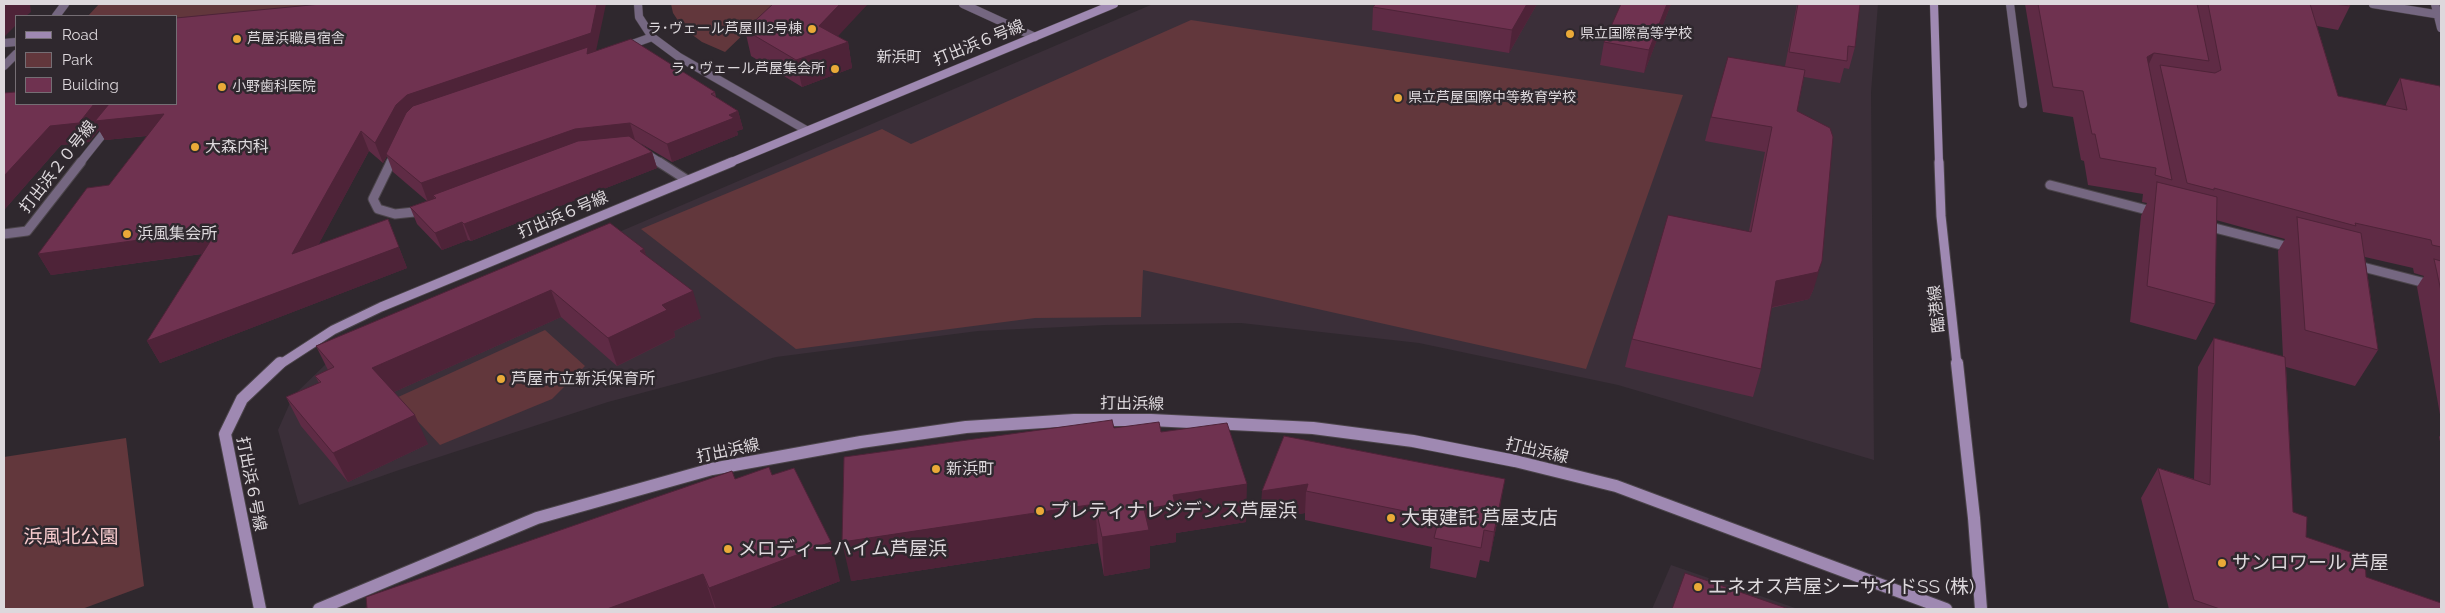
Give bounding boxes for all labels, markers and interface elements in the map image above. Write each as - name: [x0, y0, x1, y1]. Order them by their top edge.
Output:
- legend: [15, 15, 178, 105]
- street label: 打出浜６号線: [931, 16, 1027, 70]
- place label: ラ･ヴェール芦屋Ⅲ2号棟: [648, 21, 802, 37]
- marker: ラ･ヴェール芦屋Ⅲ2号棟: [806, 23, 818, 35]
- text: Road: [62, 26, 98, 44]
- place label: 県立国際高等学校: [1580, 26, 1692, 42]
- marker: 県立国際高等学校: [1564, 28, 1576, 40]
- place label: 芦屋浜職員宿舎: [247, 31, 345, 47]
- marker: 芦屋浜職員宿舎: [231, 33, 243, 45]
- district label: 新浜町: [877, 48, 921, 66]
- text: Park: [62, 51, 93, 69]
- place label: ラ・ヴェール芦屋集会所: [671, 61, 825, 77]
- marker: ラ・ヴェール芦屋集会所: [829, 63, 841, 75]
- text: Building: [62, 76, 119, 94]
- place label: 小野歯科医院: [232, 79, 316, 95]
- marker: 小野歯科医院: [216, 81, 228, 93]
- place label: 県立芦屋国際中等教育学校: [1408, 90, 1576, 106]
- marker: 県立芦屋国際中等教育学校: [1392, 92, 1404, 104]
- street label: 打出浜２０号線: [16, 117, 100, 217]
- place label: 大森内科: [205, 137, 269, 157]
- marker: 大森内科: [189, 141, 201, 153]
- street label: 打出浜６号線: [515, 187, 611, 243]
- place label: 浜風集会所: [137, 224, 217, 244]
- marker: 浜風集会所: [121, 228, 133, 240]
- street label: 臨港線: [1925, 284, 1949, 334]
- place label: 芦屋市立新浜保育所: [511, 369, 655, 389]
- marker: 芦屋市立新浜保育所: [495, 373, 507, 385]
- street label: 打出浜線: [1100, 394, 1164, 414]
- street label: 打出浜線: [1504, 434, 1570, 468]
- street label: 打出浜６号線: [232, 435, 270, 533]
- street label: 打出浜線: [695, 435, 761, 467]
- place label: 新浜町: [946, 459, 994, 479]
- marker: 新浜町: [930, 463, 942, 475]
- place label: プレティナレジデンス芦屋浜: [1050, 500, 1297, 522]
- marker: プレティナレジデンス芦屋浜: [1034, 505, 1046, 517]
- place label: 大東建託 芦屋支店: [1401, 507, 1558, 529]
- marker: 大東建託 芦屋支店: [1385, 512, 1397, 524]
- park label: 浜風北公園: [24, 526, 118, 548]
- place label: メロディーハイム芦屋浜: [738, 538, 947, 560]
- marker: メロディーハイム芦屋浜: [722, 543, 734, 555]
- place label: サンロワール 芦屋: [2232, 552, 2389, 574]
- marker: サンロワール 芦屋: [2216, 557, 2228, 569]
- place label: エネオス芦屋シーサイドSS (株): [1708, 576, 1974, 598]
- marker: エネオス芦屋シーサイドSS (株): [1692, 581, 1704, 593]

